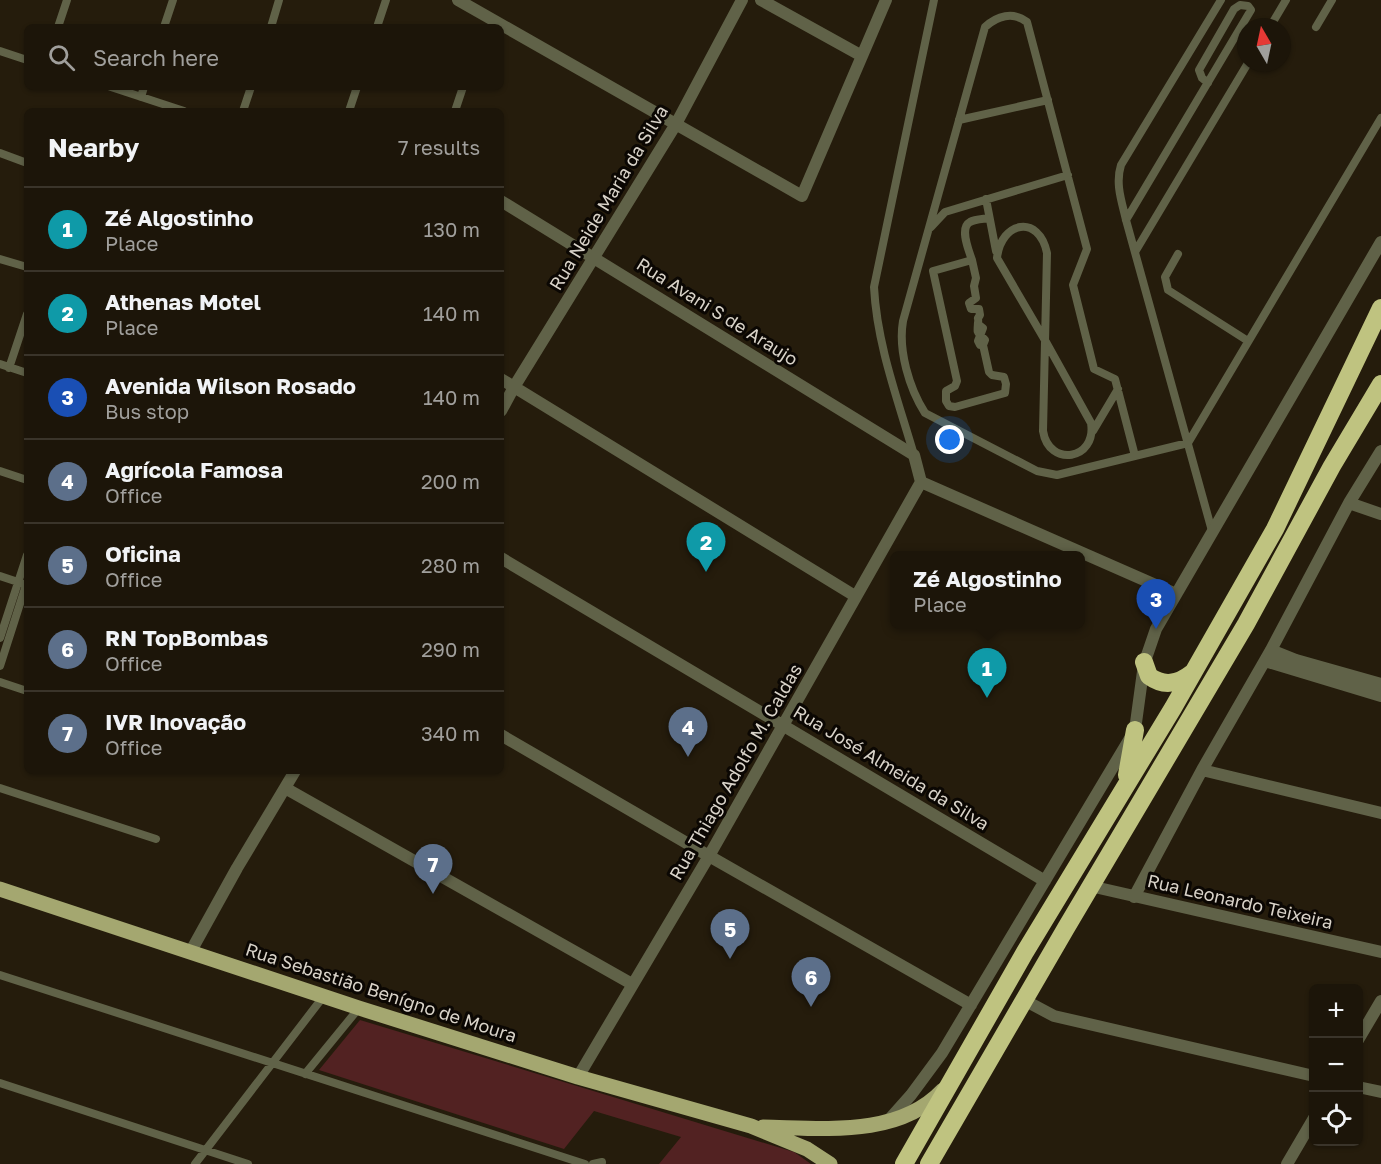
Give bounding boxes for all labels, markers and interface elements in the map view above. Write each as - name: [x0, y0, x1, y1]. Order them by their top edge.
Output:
- north arrow: [1237, 18, 1291, 72]
- search box: [24, 24, 504, 90]
- icon: search: [45, 41, 78, 74]
- text: Search here: [93, 44, 219, 71]
- street label: Rua Neide Maria da Silva: [544, 101, 672, 294]
- text: Nearby: [48, 132, 139, 163]
- text: 7 results: [398, 135, 480, 159]
- text: Zé Algostinho: [105, 204, 253, 231]
- text: 1: [62, 217, 73, 241]
- text: 130 m: [424, 217, 480, 241]
- text: Place: [105, 231, 158, 255]
- street label: Rua Avani S de Araujo: [633, 253, 802, 370]
- text: Athenas Motel: [105, 288, 261, 315]
- text: 2: [61, 301, 74, 325]
- text: 140 m: [423, 301, 480, 325]
- text: Place: [105, 315, 158, 339]
- text: Avenida Wilson Rosado: [105, 372, 356, 399]
- text: 3: [61, 385, 74, 409]
- text: 140 m: [423, 385, 480, 409]
- text: Bus stop: [105, 399, 189, 423]
- your location: [935, 425, 964, 454]
- text: Agrícola Famosa: [105, 456, 283, 483]
- text: 4: [61, 469, 74, 493]
- text: 200 m: [421, 469, 480, 493]
- text: Office: [105, 483, 162, 507]
- pin: 2: [686, 522, 726, 572]
- text: Oficina: [105, 540, 181, 567]
- popup: [890, 551, 1085, 629]
- text: 5: [61, 553, 74, 577]
- text: 280 m: [421, 553, 480, 577]
- text: Zé Algostinho: [913, 565, 1062, 592]
- text: Office: [105, 567, 162, 591]
- pin: 3: [1136, 580, 1176, 629]
- text: Place: [913, 592, 967, 616]
- text: RN TopBombas: [105, 624, 268, 651]
- text: 6: [61, 637, 74, 661]
- text: 290 m: [421, 637, 480, 661]
- pin: 1: [968, 648, 1006, 698]
- text: Office: [105, 651, 162, 675]
- street label: Rua Thiago Adolfo M. Caldas: [664, 659, 806, 884]
- street label: Rua José Almeida da Silva: [790, 700, 993, 834]
- text: IVR Inovação: [105, 708, 246, 735]
- pin: 4: [668, 708, 708, 757]
- text: 7: [62, 721, 73, 745]
- text: 340 m: [421, 721, 480, 745]
- text: Office: [105, 735, 162, 759]
- pin: 7: [414, 844, 452, 894]
- street label: Rua Leonardo Teixeira: [1145, 869, 1335, 933]
- pin: 5: [710, 910, 750, 959]
- street label: Rua Sebastião Benígno de Moura: [243, 938, 520, 1046]
- pin: 6: [792, 958, 830, 1007]
- map controls: [1309, 984, 1363, 1146]
- button: +: [1309, 984, 1363, 1038]
- button: −: [1309, 1038, 1363, 1092]
- button: locate: [1309, 1092, 1363, 1146]

